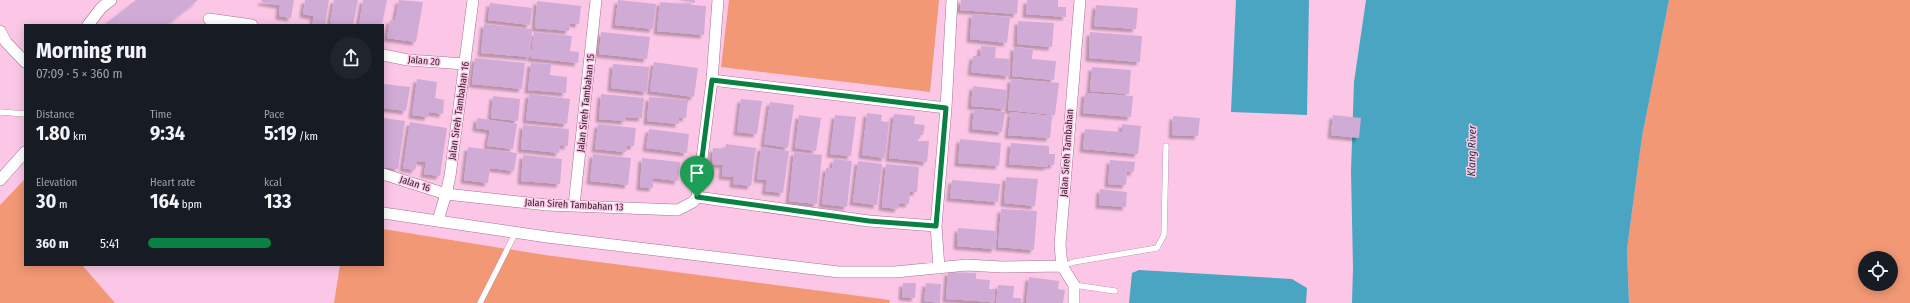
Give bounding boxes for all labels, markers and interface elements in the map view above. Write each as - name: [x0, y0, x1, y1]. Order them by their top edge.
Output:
- text: Morning run: [36, 37, 147, 64]
- button: share: [330, 37, 372, 79]
- street label: Jalan Sireh Tambahan 15: [575, 53, 597, 153]
- street label: Jalan 20: [407, 54, 441, 68]
- street label: Jalan Sireh Tambahan 16: [446, 61, 472, 161]
- text: 07:09 · 5 × 360 m: [36, 66, 123, 81]
- text: Distance: [36, 108, 75, 121]
- text: Time: [150, 108, 172, 121]
- text: Pace: [264, 108, 285, 121]
- street label: Jalan Sireh Tambahan: [1058, 109, 1076, 197]
- text: 1.80: [36, 121, 71, 145]
- text: 9:34: [150, 121, 185, 145]
- text: 5:19: [264, 121, 297, 145]
- water label: Klang River: [1465, 124, 1479, 177]
- text: km: [71, 130, 87, 143]
- text: /km: [297, 130, 318, 143]
- pin: [680, 156, 714, 197]
- icon: arrive: [686, 162, 708, 184]
- street label: Jalan 16: [398, 173, 432, 195]
- text: Elevation: [36, 176, 77, 189]
- text: Heart rate: [150, 176, 195, 189]
- text: kcal: [264, 176, 282, 189]
- text: 30: [36, 189, 56, 213]
- text: 164: [150, 189, 179, 213]
- text: 133: [264, 189, 291, 213]
- street label: Jalan Sireh Tambahan 13: [524, 196, 624, 214]
- text: m: [56, 198, 67, 211]
- text: bpm: [179, 198, 202, 211]
- text: 360 m: [36, 236, 69, 251]
- text: 5:41: [100, 236, 119, 251]
- map controls: [1858, 251, 1898, 291]
- button: locate: [1858, 251, 1898, 291]

